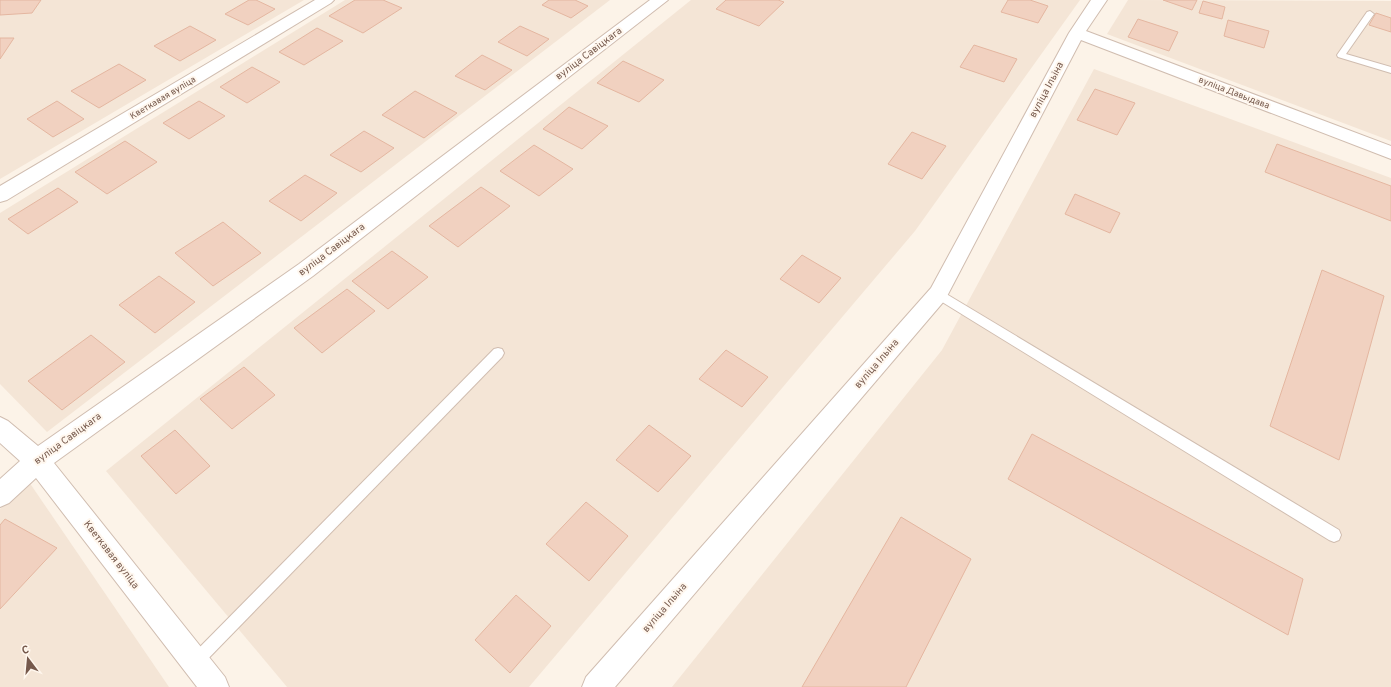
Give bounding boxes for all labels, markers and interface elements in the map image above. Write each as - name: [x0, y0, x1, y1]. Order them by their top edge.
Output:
- street label: вуліца Савіцкага: [553, 25, 625, 83]
- street label: вуліца Ільіна: [1027, 60, 1067, 120]
- street label: Кветкавая вуліца: [128, 74, 198, 122]
- street label: вуліца Давыдава: [1197, 74, 1271, 112]
- street label: вуліца Савіцкага: [296, 221, 368, 279]
- street label: вуліца Ільіна: [852, 337, 902, 391]
- street label: вуліца Савіцкага: [32, 410, 104, 468]
- street label: Кветкавая вуліца: [80, 518, 142, 592]
- street label: вуліца Ільіна: [640, 581, 690, 635]
- north arrow: [8, 639, 48, 679]
- text: С: [20, 643, 31, 658]

